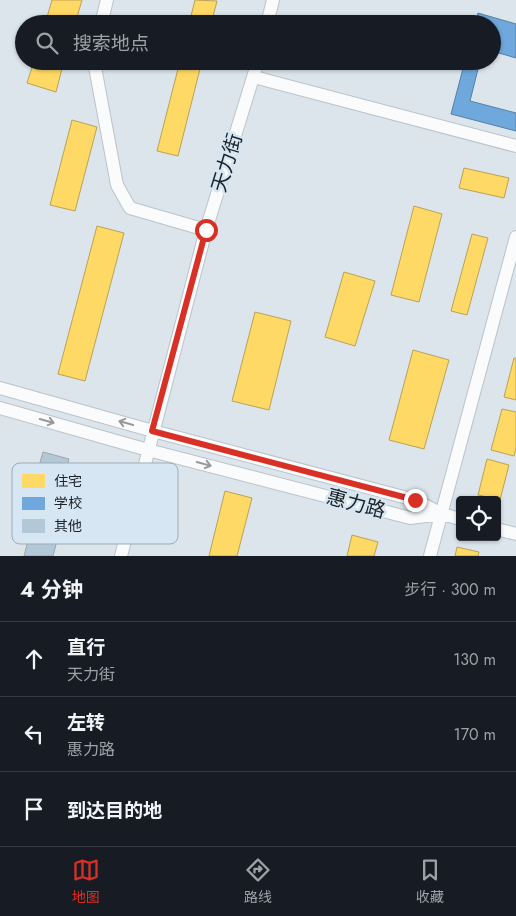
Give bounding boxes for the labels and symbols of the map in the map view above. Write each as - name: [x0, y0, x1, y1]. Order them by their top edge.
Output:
- street label: 天力街: [204, 130, 250, 196]
- route start: [195, 219, 218, 242]
- one-way arrow: [39, 417, 55, 427]
- one-way arrow: [119, 418, 135, 428]
- one-way arrow: [195, 460, 211, 469]
- legend: [12, 463, 178, 544]
- text: 住宅: [54, 471, 82, 491]
- street label: 惠力路: [323, 482, 389, 526]
- route end: [404, 489, 427, 512]
- text: 学校: [54, 493, 82, 513]
- text: 其他: [54, 516, 82, 536]

